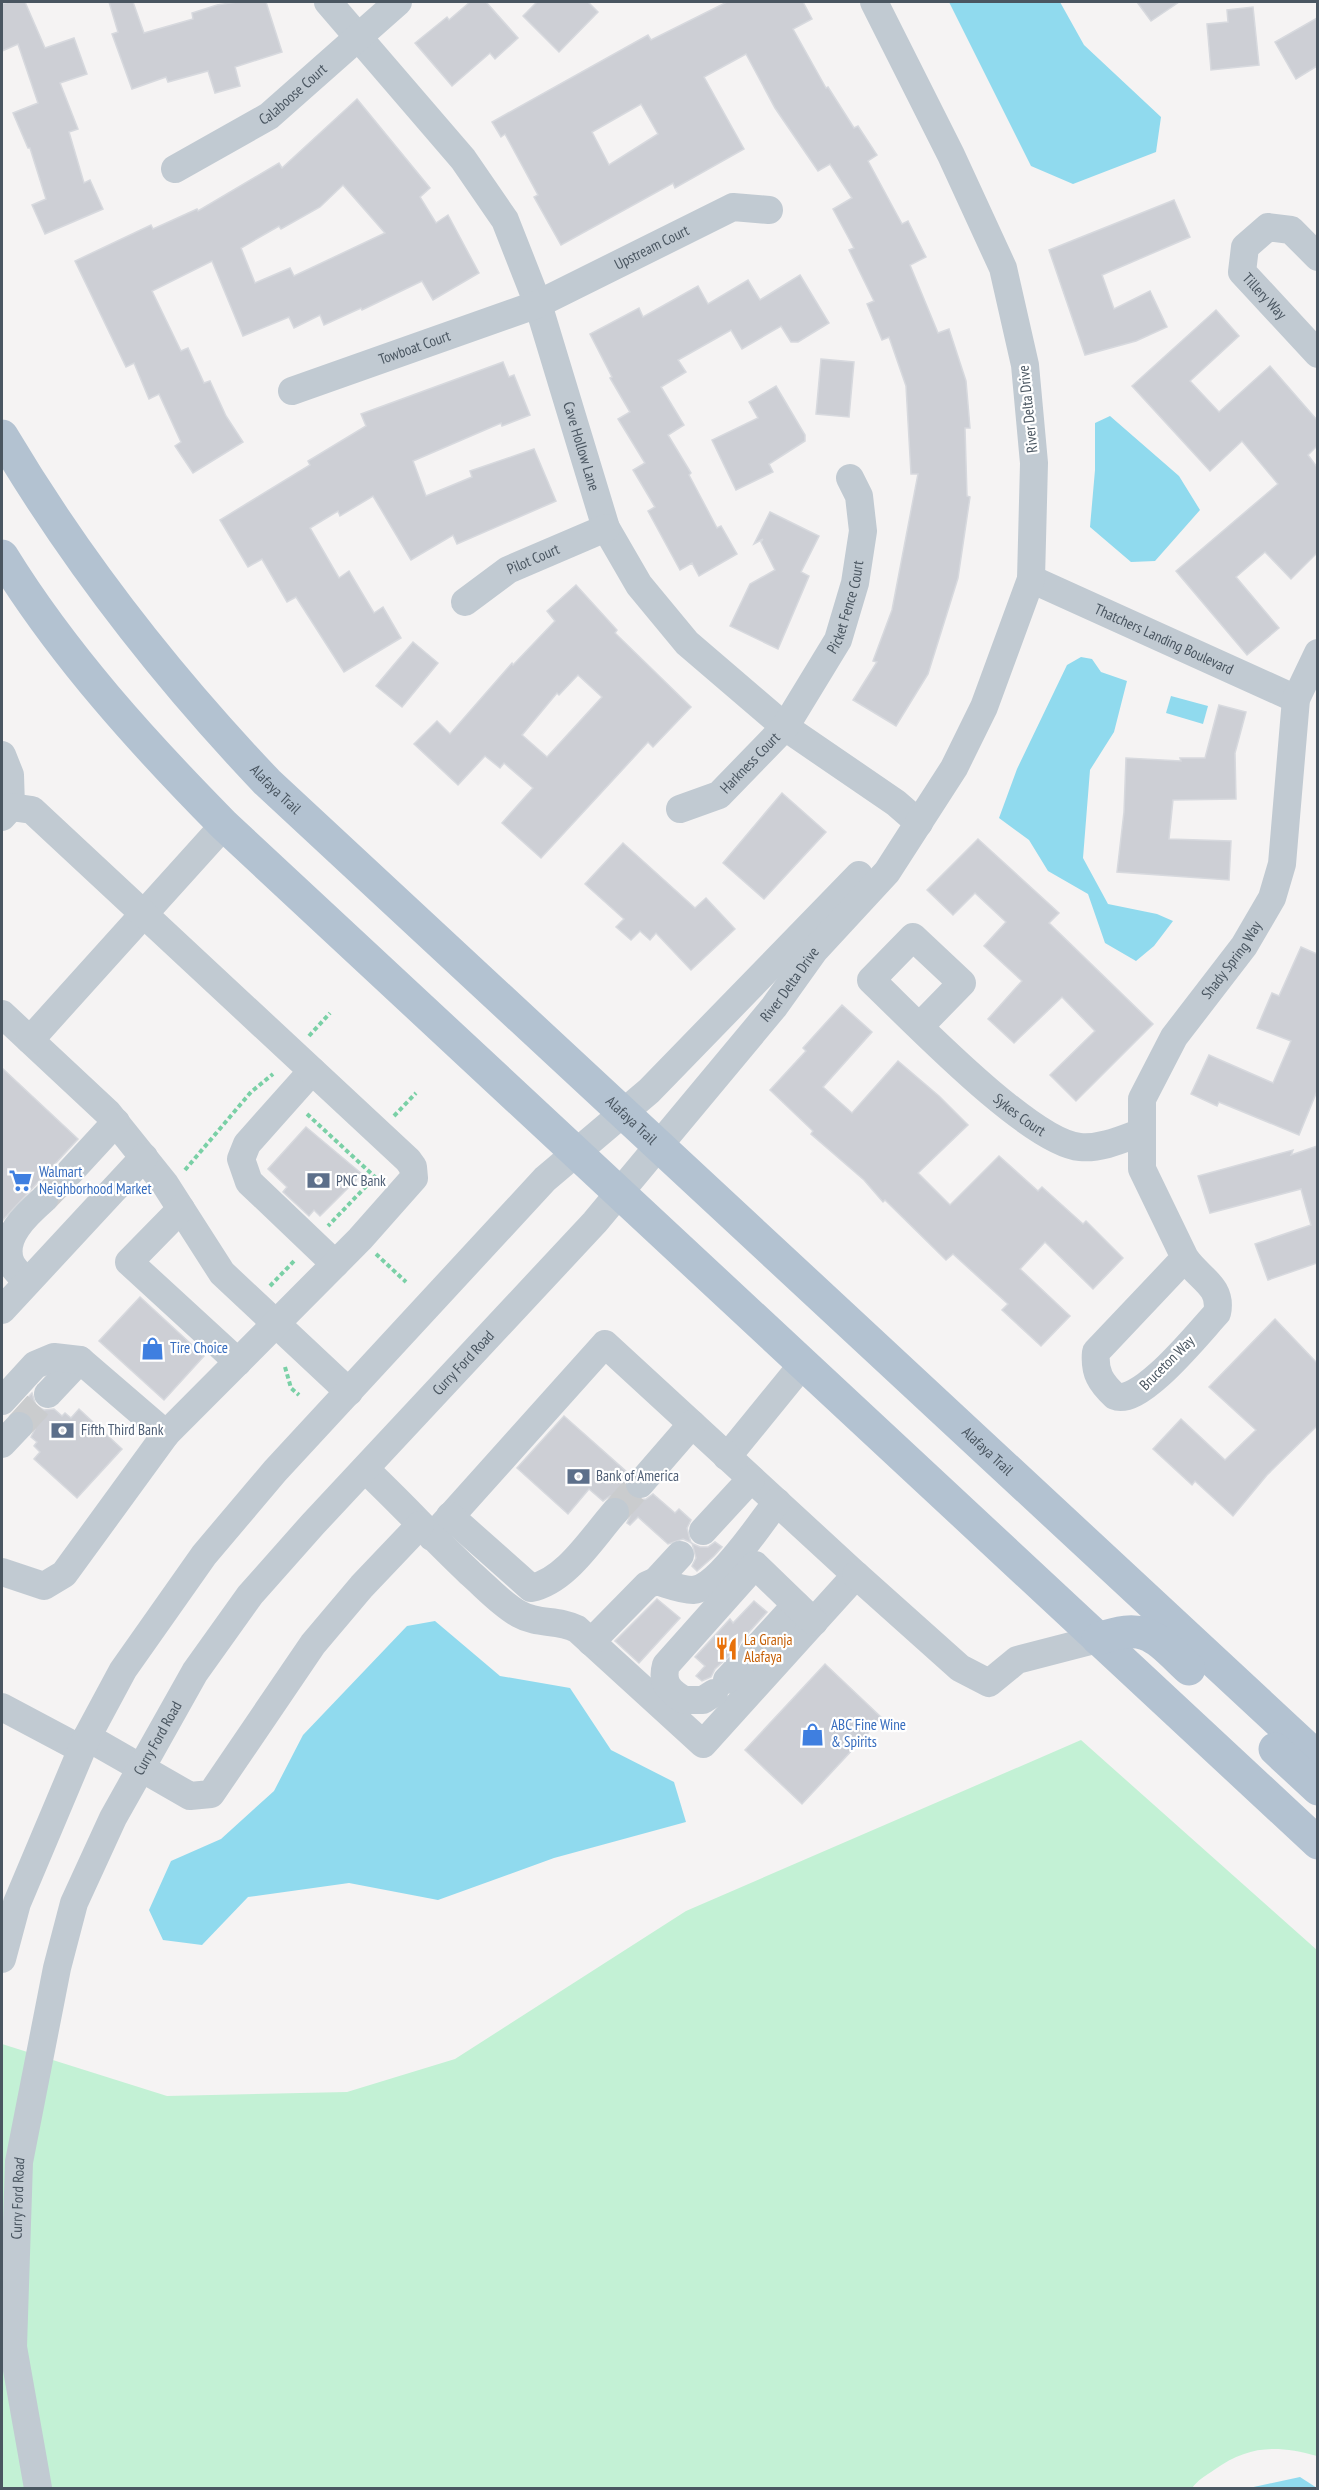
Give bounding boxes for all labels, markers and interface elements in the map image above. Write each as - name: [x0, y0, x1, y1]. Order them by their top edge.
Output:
- street label: Calaboose Court: [255, 59, 331, 129]
- street label: Upstream Court: [611, 220, 692, 273]
- street label: Tillery Way: [1239, 269, 1291, 323]
- street label: Towboat Court: [376, 326, 453, 369]
- street label: River Delta Drive: [1013, 364, 1042, 454]
- street label: Cave Hollow Lane: [559, 399, 604, 493]
- street label: Pilot Court: [504, 539, 562, 578]
- street label: Picket Fence Court: [822, 559, 867, 657]
- street label: Thatchers Landing Boulevard: [1092, 599, 1237, 678]
- street label: Harkness Court: [716, 728, 784, 797]
- street label: Alafaya Trail: [246, 760, 306, 818]
- street label: Shady Spring Way: [1197, 917, 1266, 1002]
- street label: River Delta Drive: [756, 943, 823, 1026]
- street label: Sykes Court: [990, 1089, 1049, 1140]
- street label: Alafaya Trail: [602, 1092, 662, 1149]
- place label: Walmart Neighborhood Market: [39, 1162, 152, 1198]
- supermarket icon: Walmart Neighborhood Market: [8, 1168, 34, 1194]
- bank icon: PNC Bank: [305, 1168, 331, 1194]
- place label: PNC Bank: [336, 1171, 386, 1190]
- street label: Curry Ford Road: [428, 1326, 498, 1399]
- street label: Bruceton Way: [1135, 1331, 1198, 1394]
- shop icon: Tire Choice: [139, 1335, 165, 1361]
- place label: Tire Choice: [170, 1338, 228, 1357]
- bank icon: Fifth Third Bank: [50, 1417, 76, 1443]
- place label: Fifth Third Bank: [81, 1420, 164, 1439]
- street label: Alafaya Trail: [958, 1422, 1018, 1480]
- bank icon: Bank of America: [565, 1463, 591, 1489]
- place label: Bank of America: [596, 1466, 679, 1485]
- place label: La Granja Alafaya: [744, 1630, 793, 1666]
- restaurant icon: La Granja Alafaya: [713, 1636, 739, 1662]
- street label: Curry Ford Road: [129, 1698, 186, 1779]
- place label: ABC Fine Wine & Spirits: [831, 1715, 906, 1751]
- shop icon: ABC Fine Wine & Spirits: [800, 1721, 826, 1747]
- street label: Curry Ford Road: [6, 2155, 29, 2240]

